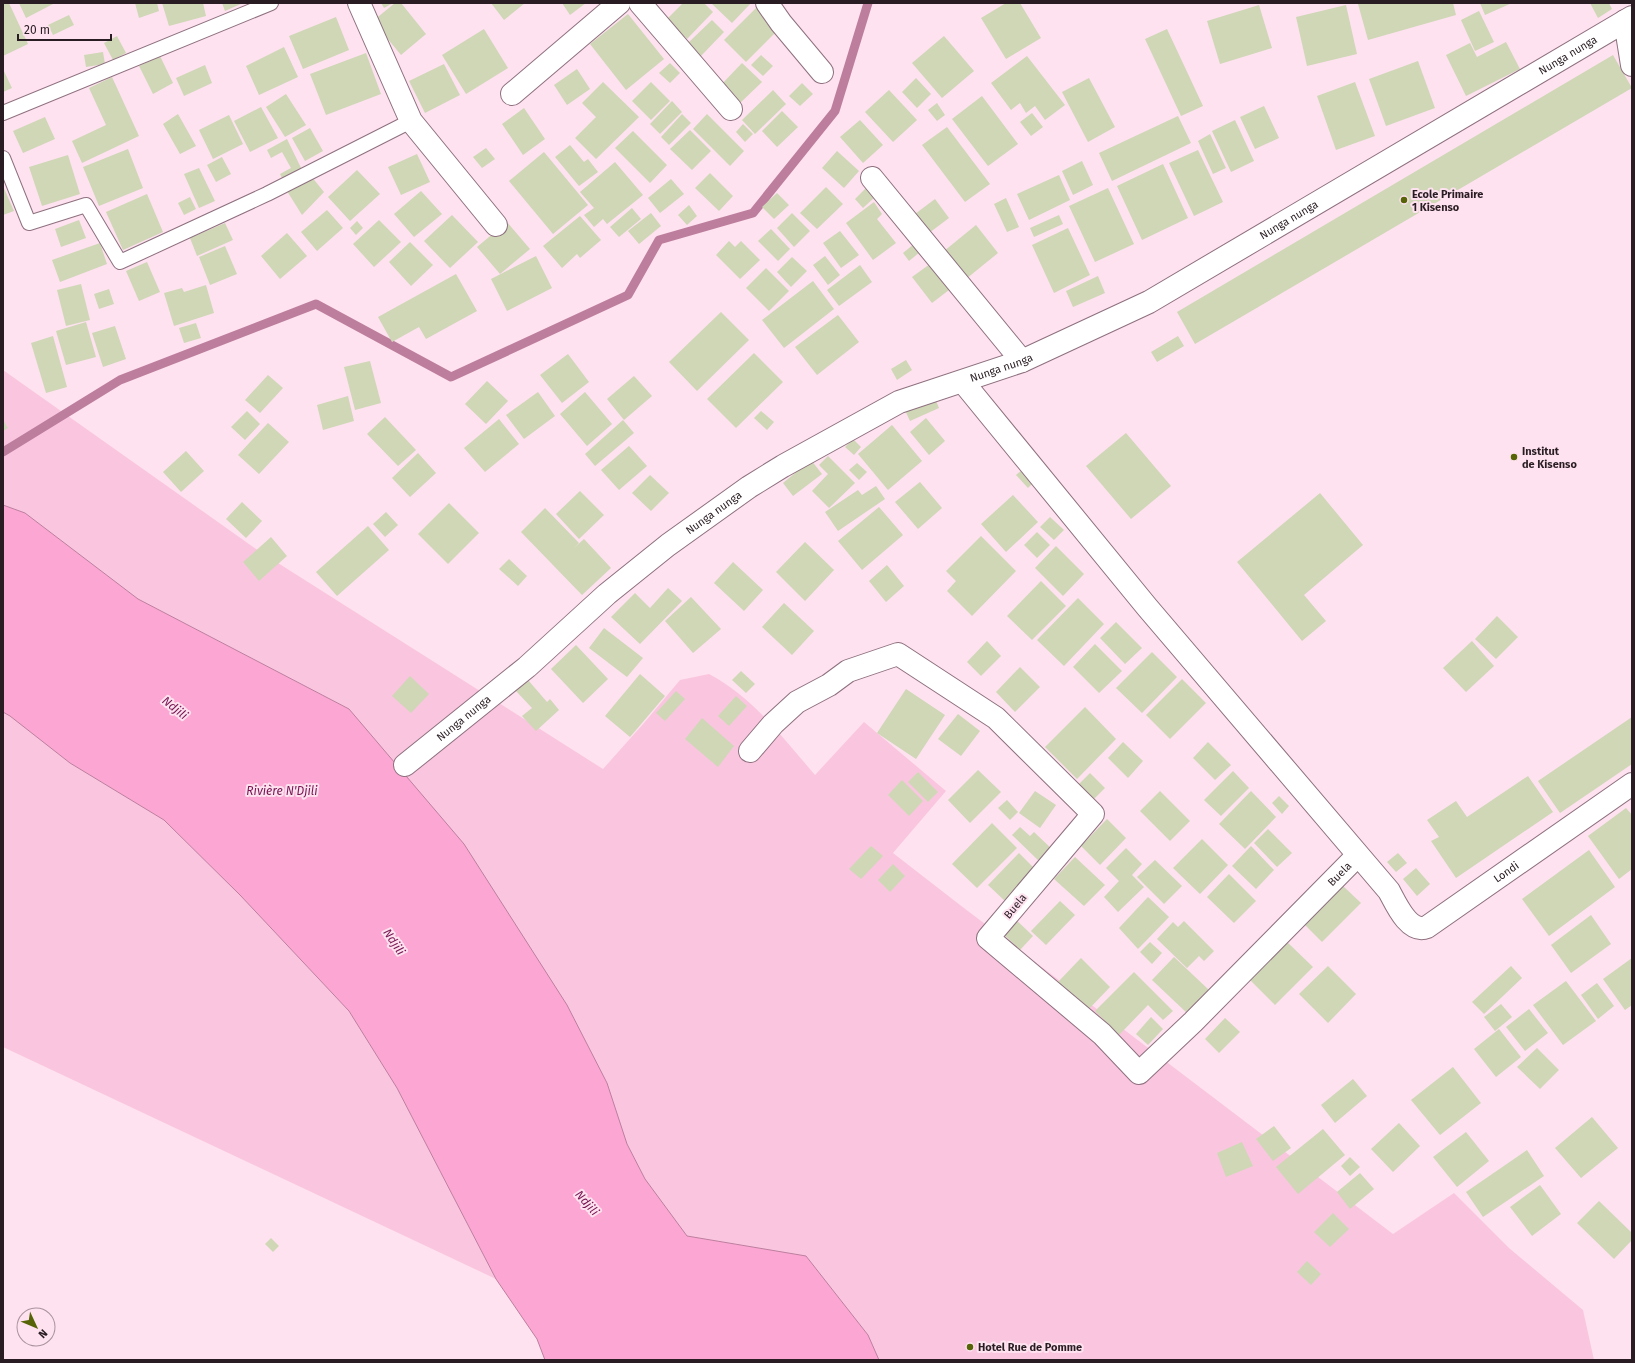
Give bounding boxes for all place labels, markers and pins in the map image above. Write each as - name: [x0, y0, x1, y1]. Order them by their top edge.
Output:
- place label: Ecole Primaire 1 Kisenso: [1412, 188, 1483, 214]
- marker: Ecole Primaire 1 Kisenso: [1399, 195, 1409, 205]
- place label: Institut de Kisenso: [1522, 445, 1577, 471]
- marker: Institut de Kisenso: [1509, 452, 1519, 462]
- place label: Hotel Rue de Pomme: [978, 1341, 1082, 1354]
- marker: Hotel Rue de Pomme: [965, 1342, 975, 1352]

